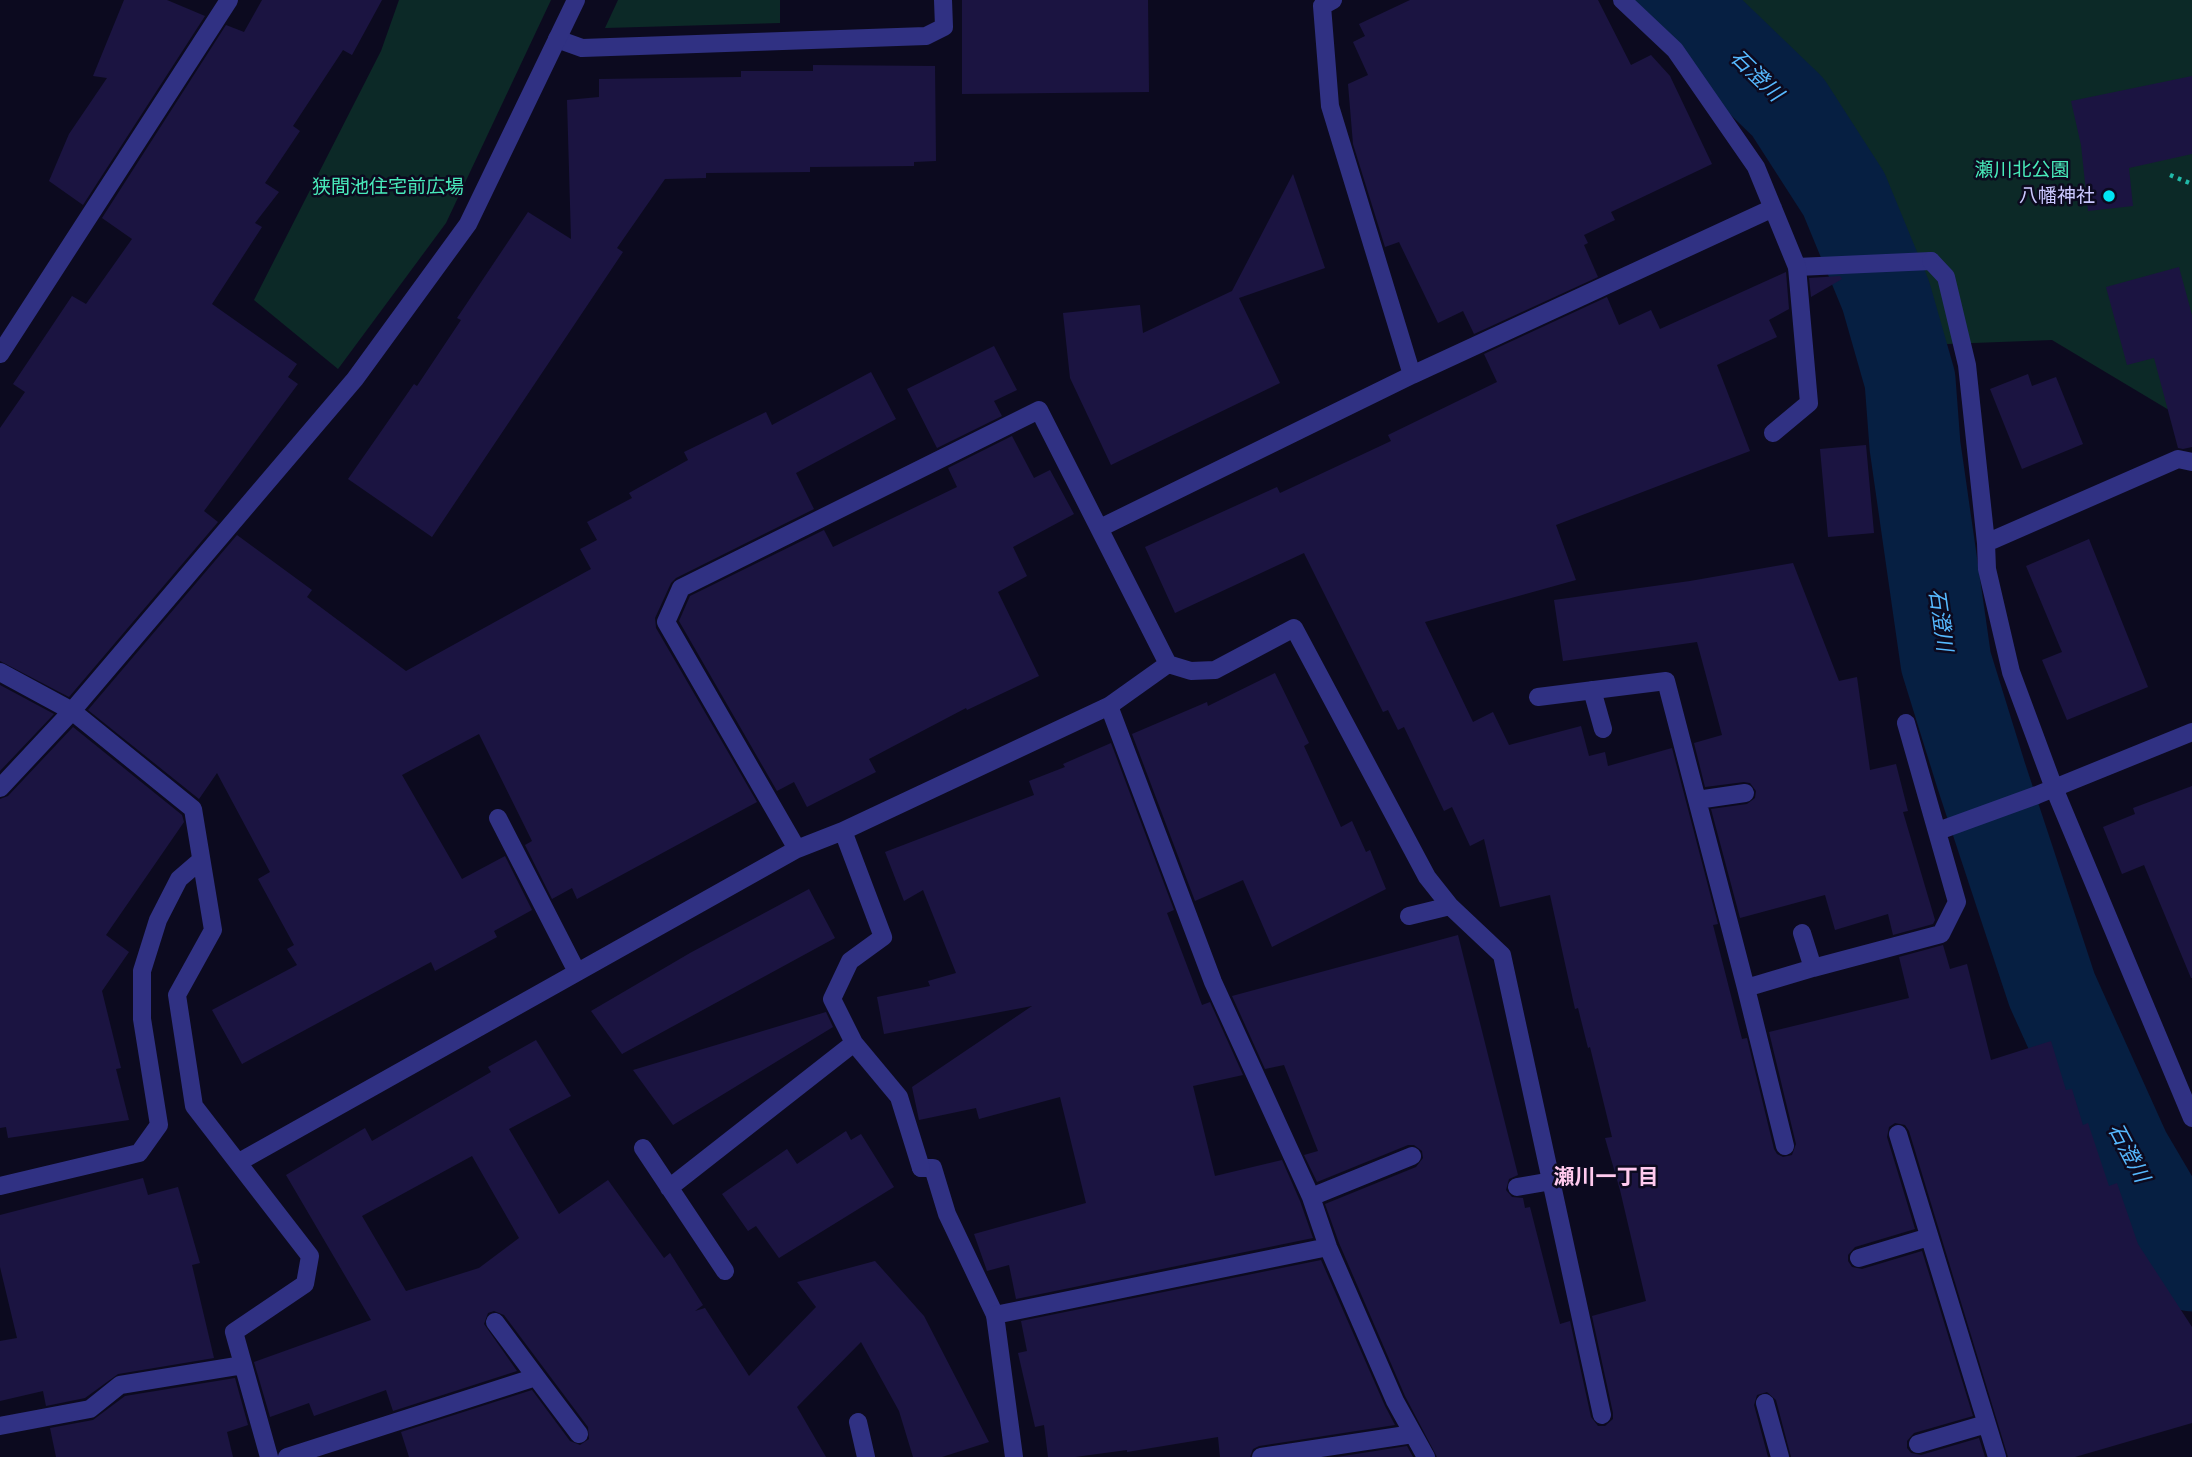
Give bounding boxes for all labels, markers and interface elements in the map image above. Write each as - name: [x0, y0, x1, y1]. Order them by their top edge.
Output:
- water label: 石澄川: [1725, 45, 1787, 107]
- park label: 瀬川北公園: [1975, 159, 2069, 181]
- park label: 狭間池住宅前広場: [312, 176, 464, 198]
- place label: 八幡神社: [2019, 185, 2095, 207]
- marker: 八幡神社: [2101, 188, 2117, 204]
- water label: 石澄川: [1923, 587, 1957, 653]
- water label: 石澄川: [2102, 1119, 2154, 1187]
- district label: 瀬川一丁目: [1554, 1165, 1658, 1191]

